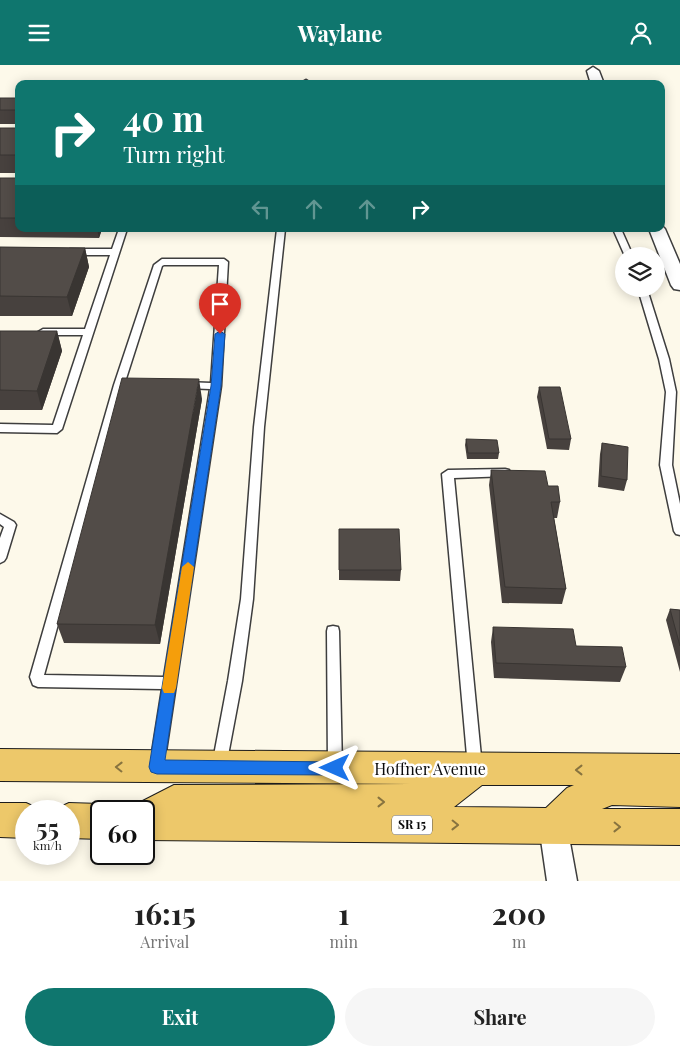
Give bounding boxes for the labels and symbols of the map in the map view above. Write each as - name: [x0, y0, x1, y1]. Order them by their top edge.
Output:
- pin: [199, 283, 241, 334]
- position arrow: [308, 741, 360, 793]
- street label: Hoffner Avenue: [374, 758, 486, 779]
- one-way arrow: [115, 762, 122, 772]
- one-way arrow: [575, 765, 582, 775]
- one-way arrow: [378, 797, 385, 807]
- speed limit sign: 60: [90, 800, 155, 865]
- road number: SR 15: [392, 815, 432, 835]
- one-way arrow: [452, 820, 459, 830]
- one-way arrow: [614, 822, 622, 832]

